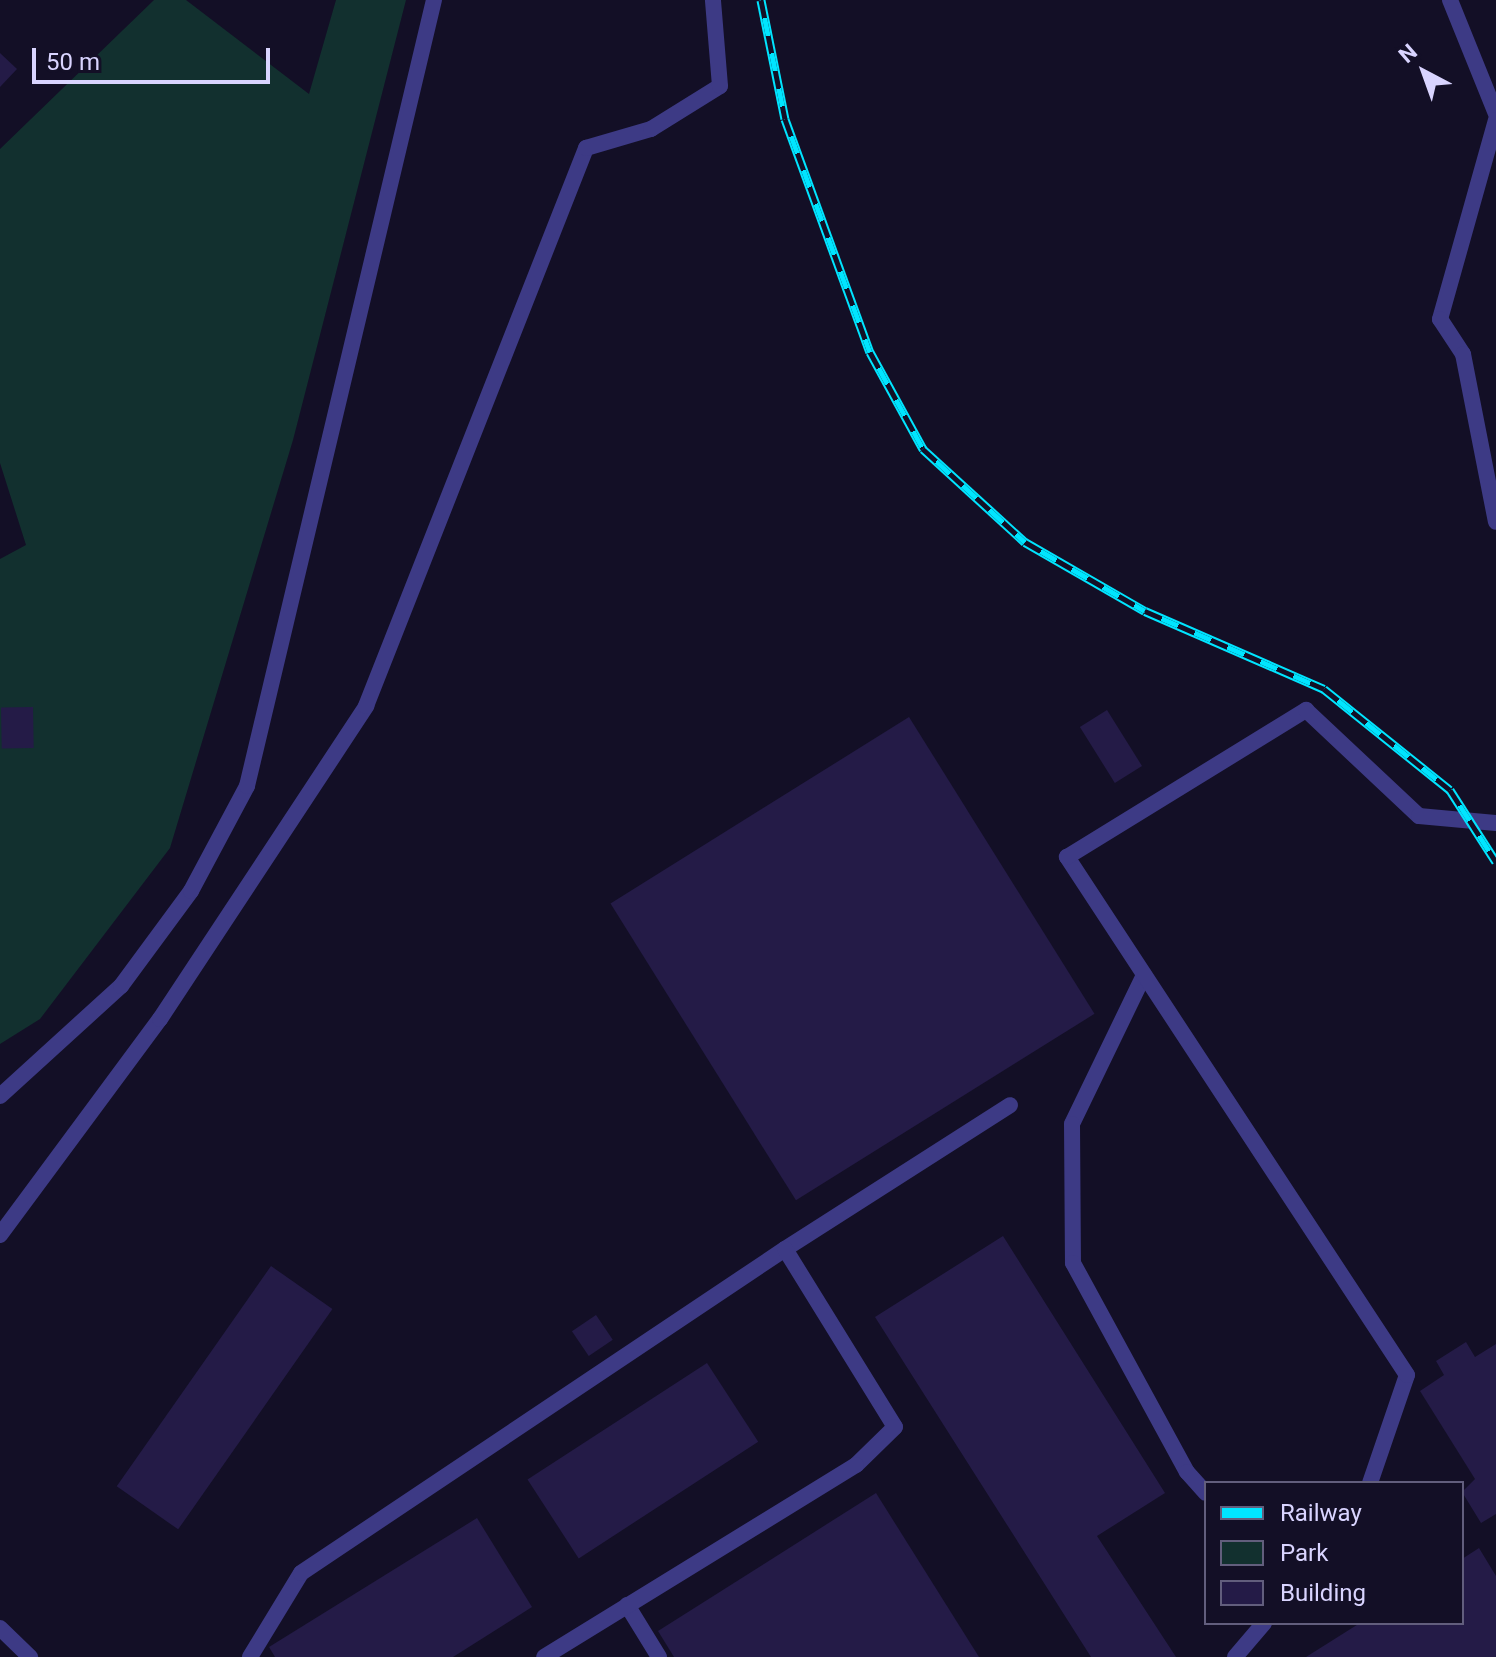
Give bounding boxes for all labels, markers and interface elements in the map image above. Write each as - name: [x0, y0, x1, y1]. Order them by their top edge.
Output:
- scale bar: [36, 32, 274, 82]
- north arrow: [1384, 32, 1464, 112]
- text: N: [1394, 39, 1422, 68]
- text: 50 m: [46, 48, 100, 76]
- legend: [1204, 1481, 1464, 1625]
- text: Railway: [1280, 1499, 1362, 1527]
- text: Park: [1280, 1539, 1328, 1567]
- text: Building: [1280, 1579, 1366, 1607]

